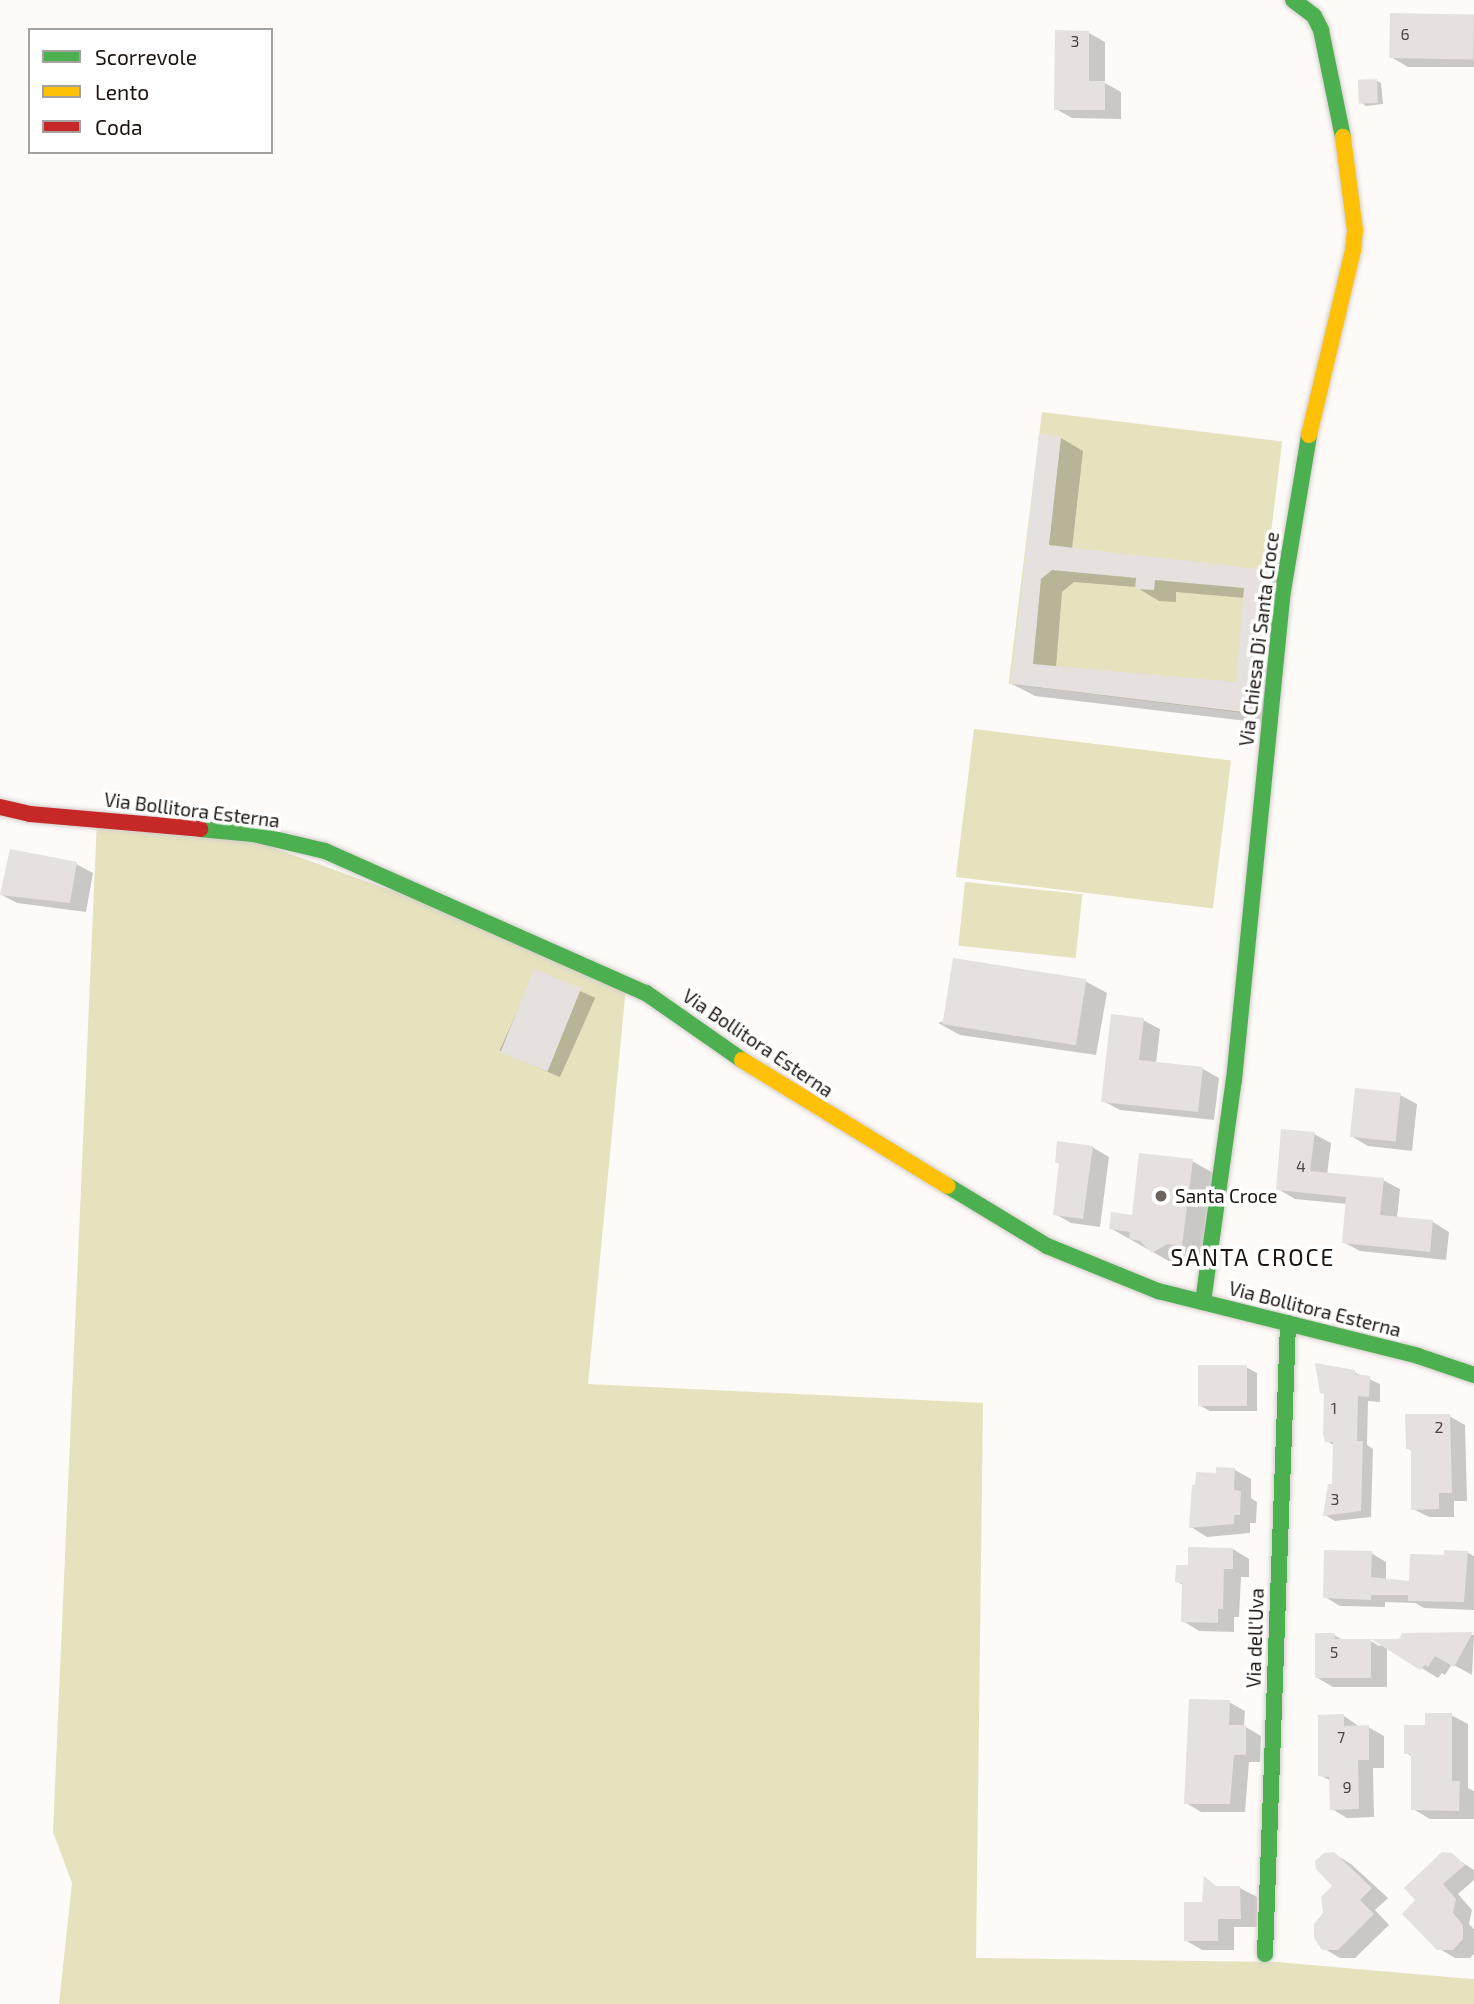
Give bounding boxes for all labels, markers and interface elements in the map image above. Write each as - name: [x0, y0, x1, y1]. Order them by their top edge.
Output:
- house number: 6: [1400, 24, 1410, 44]
- legend: [28, 28, 273, 154]
- house number: 3: [1071, 31, 1079, 51]
- text: Scorrevole: [95, 44, 197, 69]
- text: Lento: [95, 79, 149, 104]
- text: Coda: [95, 114, 142, 139]
- street label: Via Chiesa Di Santa Croce: [1235, 530, 1283, 748]
- street label: Via Bollitora Esterna: [103, 788, 281, 832]
- street label: Via Bollitora Esterna: [678, 984, 838, 1102]
- house number: 4: [1296, 1156, 1306, 1176]
- place label: Santa Croce: [1175, 1185, 1277, 1207]
- marker: Santa Croce: [1153, 1188, 1169, 1204]
- district label: SANTA CROCE: [1172, 1243, 1334, 1271]
- street label: Via Bollitora Esterna: [1227, 1277, 1403, 1341]
- house number: 1: [1331, 1398, 1337, 1418]
- house number: 2: [1435, 1417, 1443, 1437]
- house number: 3: [1331, 1489, 1339, 1509]
- street label: Via dell'Uva: [1242, 1588, 1268, 1688]
- house number: 5: [1330, 1642, 1338, 1662]
- house number: 7: [1337, 1727, 1345, 1747]
- house number: 9: [1342, 1777, 1352, 1797]

